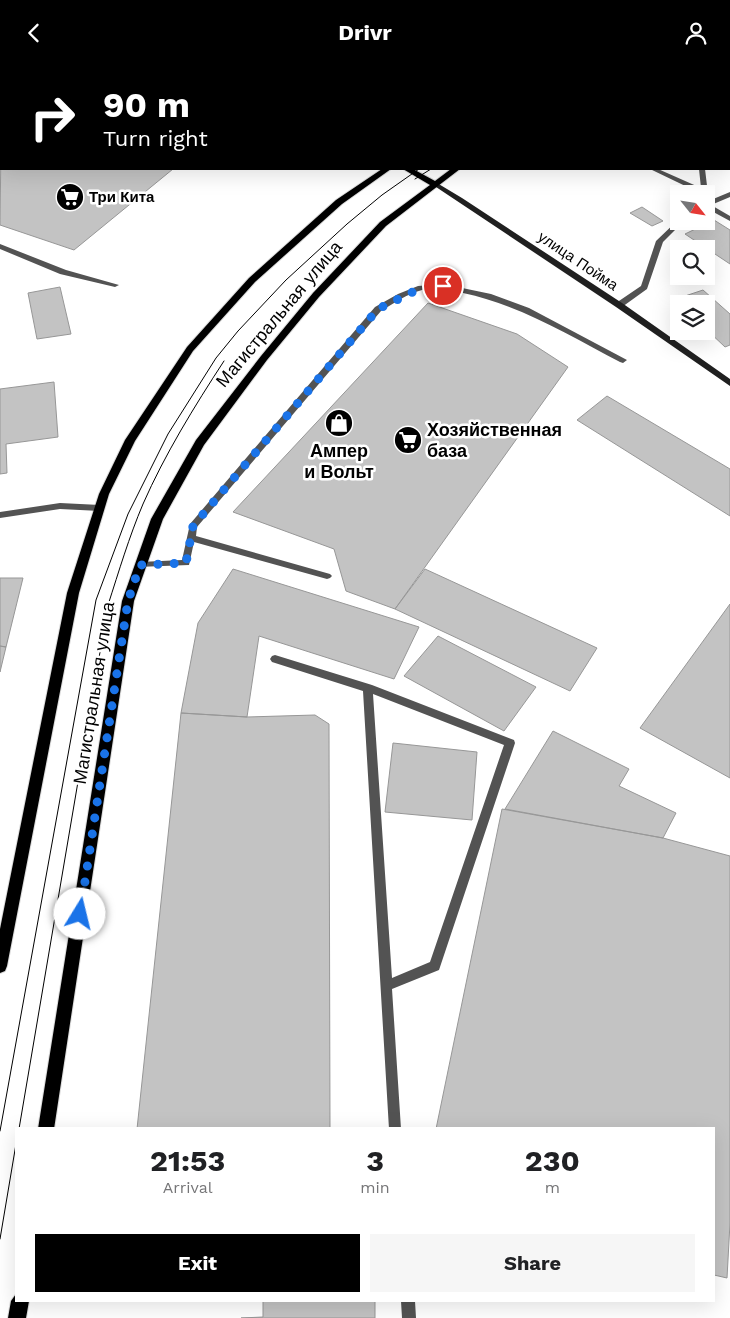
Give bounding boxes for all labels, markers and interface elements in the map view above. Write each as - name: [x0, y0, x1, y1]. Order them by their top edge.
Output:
- icon: back: [20, 19, 48, 47]
- icon: person: [682, 19, 710, 47]
- text: Drivr: [338, 20, 392, 45]
- text: 90 m: [103, 84, 190, 126]
- icon: right: [20, 85, 85, 150]
- text: Turn right: [103, 126, 208, 151]
- supermarket icon: Три Кита: [55, 182, 85, 212]
- north arrow: [670, 185, 715, 230]
- map controls: [670, 185, 715, 340]
- place label: Три Кита: [89, 188, 155, 206]
- street label: улица Пойма: [535, 228, 622, 295]
- street label: Магистральная улица: [211, 236, 347, 391]
- button: search: [670, 240, 715, 285]
- pin: [422, 265, 464, 307]
- icon: arrive: [429, 272, 457, 300]
- button: layers: [670, 295, 715, 340]
- shop icon: Ампер и Вольт: [324, 408, 354, 438]
- place label: Хозяйственная база: [427, 419, 562, 461]
- supermarket icon: Хозяйственная база: [393, 425, 423, 455]
- place label: Ампер и Вольт: [304, 440, 374, 482]
- street label: Магистральная улица: [69, 599, 118, 786]
- position arrow: [53, 887, 105, 939]
- text: 21:53: [150, 1143, 225, 1178]
- text: 3: [366, 1143, 384, 1178]
- text: 230: [525, 1143, 580, 1178]
- text: Arrival: [163, 1178, 213, 1197]
- text: min: [360, 1178, 390, 1197]
- text: m: [545, 1178, 560, 1197]
- button: Exit: [35, 1234, 360, 1292]
- button: Share: [370, 1234, 695, 1292]

